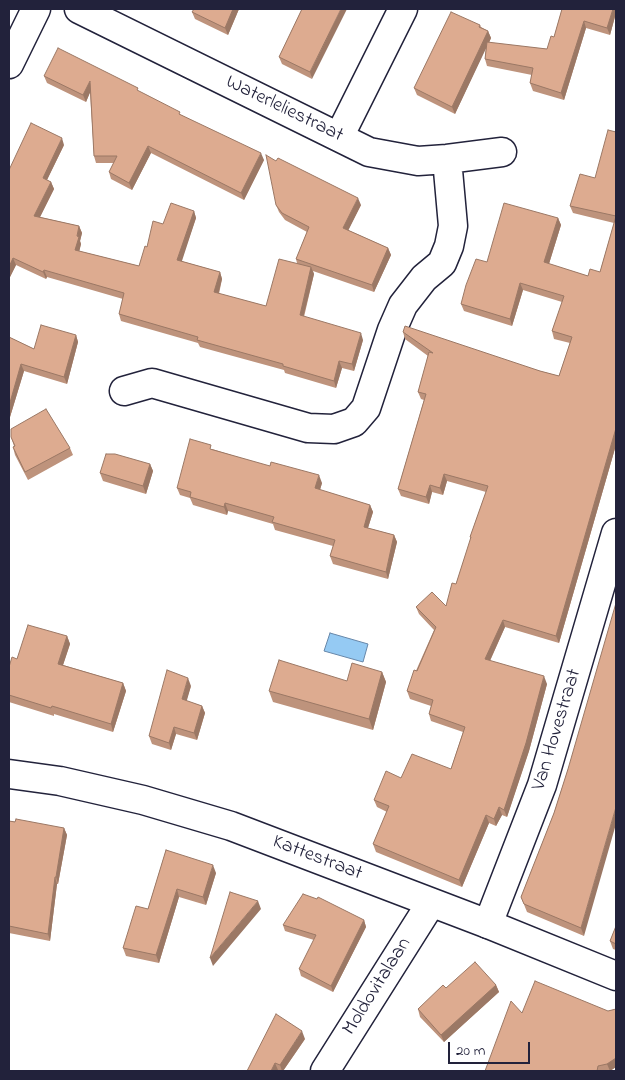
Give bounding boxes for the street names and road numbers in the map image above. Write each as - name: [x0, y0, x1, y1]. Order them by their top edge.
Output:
- street label: Waterleliestraat: [221, 71, 347, 149]
- street label: Van Hovestraat: [528, 666, 588, 794]
- street label: Kattestraat: [269, 831, 365, 887]
- street label: Moldovitalaan: [339, 934, 417, 1040]

